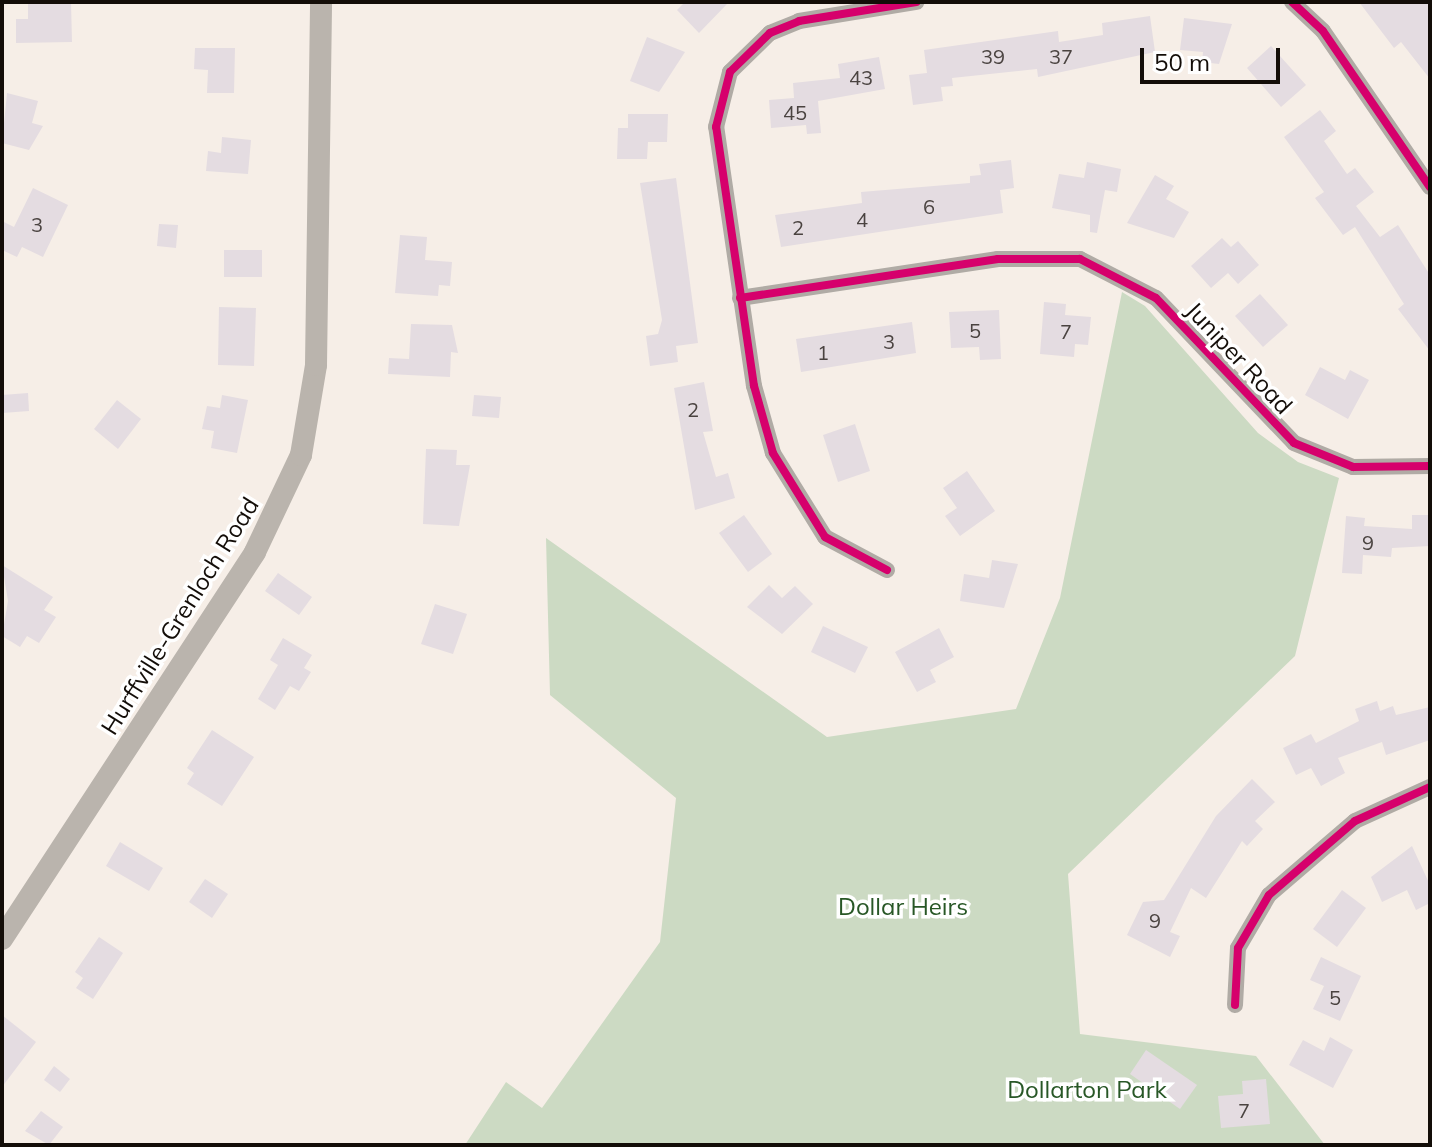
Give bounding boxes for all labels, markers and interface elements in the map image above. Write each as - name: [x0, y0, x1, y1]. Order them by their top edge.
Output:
- scale bar: [1144, 32, 1284, 82]
- house number: 39: [981, 44, 1005, 68]
- house number: 37: [1049, 44, 1073, 68]
- text: 50 m: [1154, 47, 1210, 77]
- house number: 43: [849, 65, 873, 89]
- house number: 45: [783, 100, 807, 124]
- house number: 6: [923, 194, 935, 218]
- house number: 4: [856, 207, 868, 231]
- house number: 3: [31, 212, 43, 236]
- house number: 2: [792, 215, 804, 239]
- street label: Juniper Road: [1180, 296, 1298, 420]
- house number: 5: [969, 318, 981, 342]
- house number: 7: [1060, 319, 1072, 343]
- house number: 3: [883, 329, 895, 353]
- house number: 1: [817, 340, 829, 364]
- house number: 2: [687, 397, 699, 421]
- street label: Hurffville-Grenloch Road: [95, 492, 265, 740]
- house number: 9: [1362, 530, 1374, 554]
- park label: Dollar Heirs: [838, 893, 968, 921]
- house number: 9: [1149, 908, 1161, 932]
- house number: 5: [1329, 985, 1341, 1009]
- park label: Dollarton Park: [1007, 1076, 1167, 1104]
- house number: 7: [1238, 1098, 1250, 1122]

